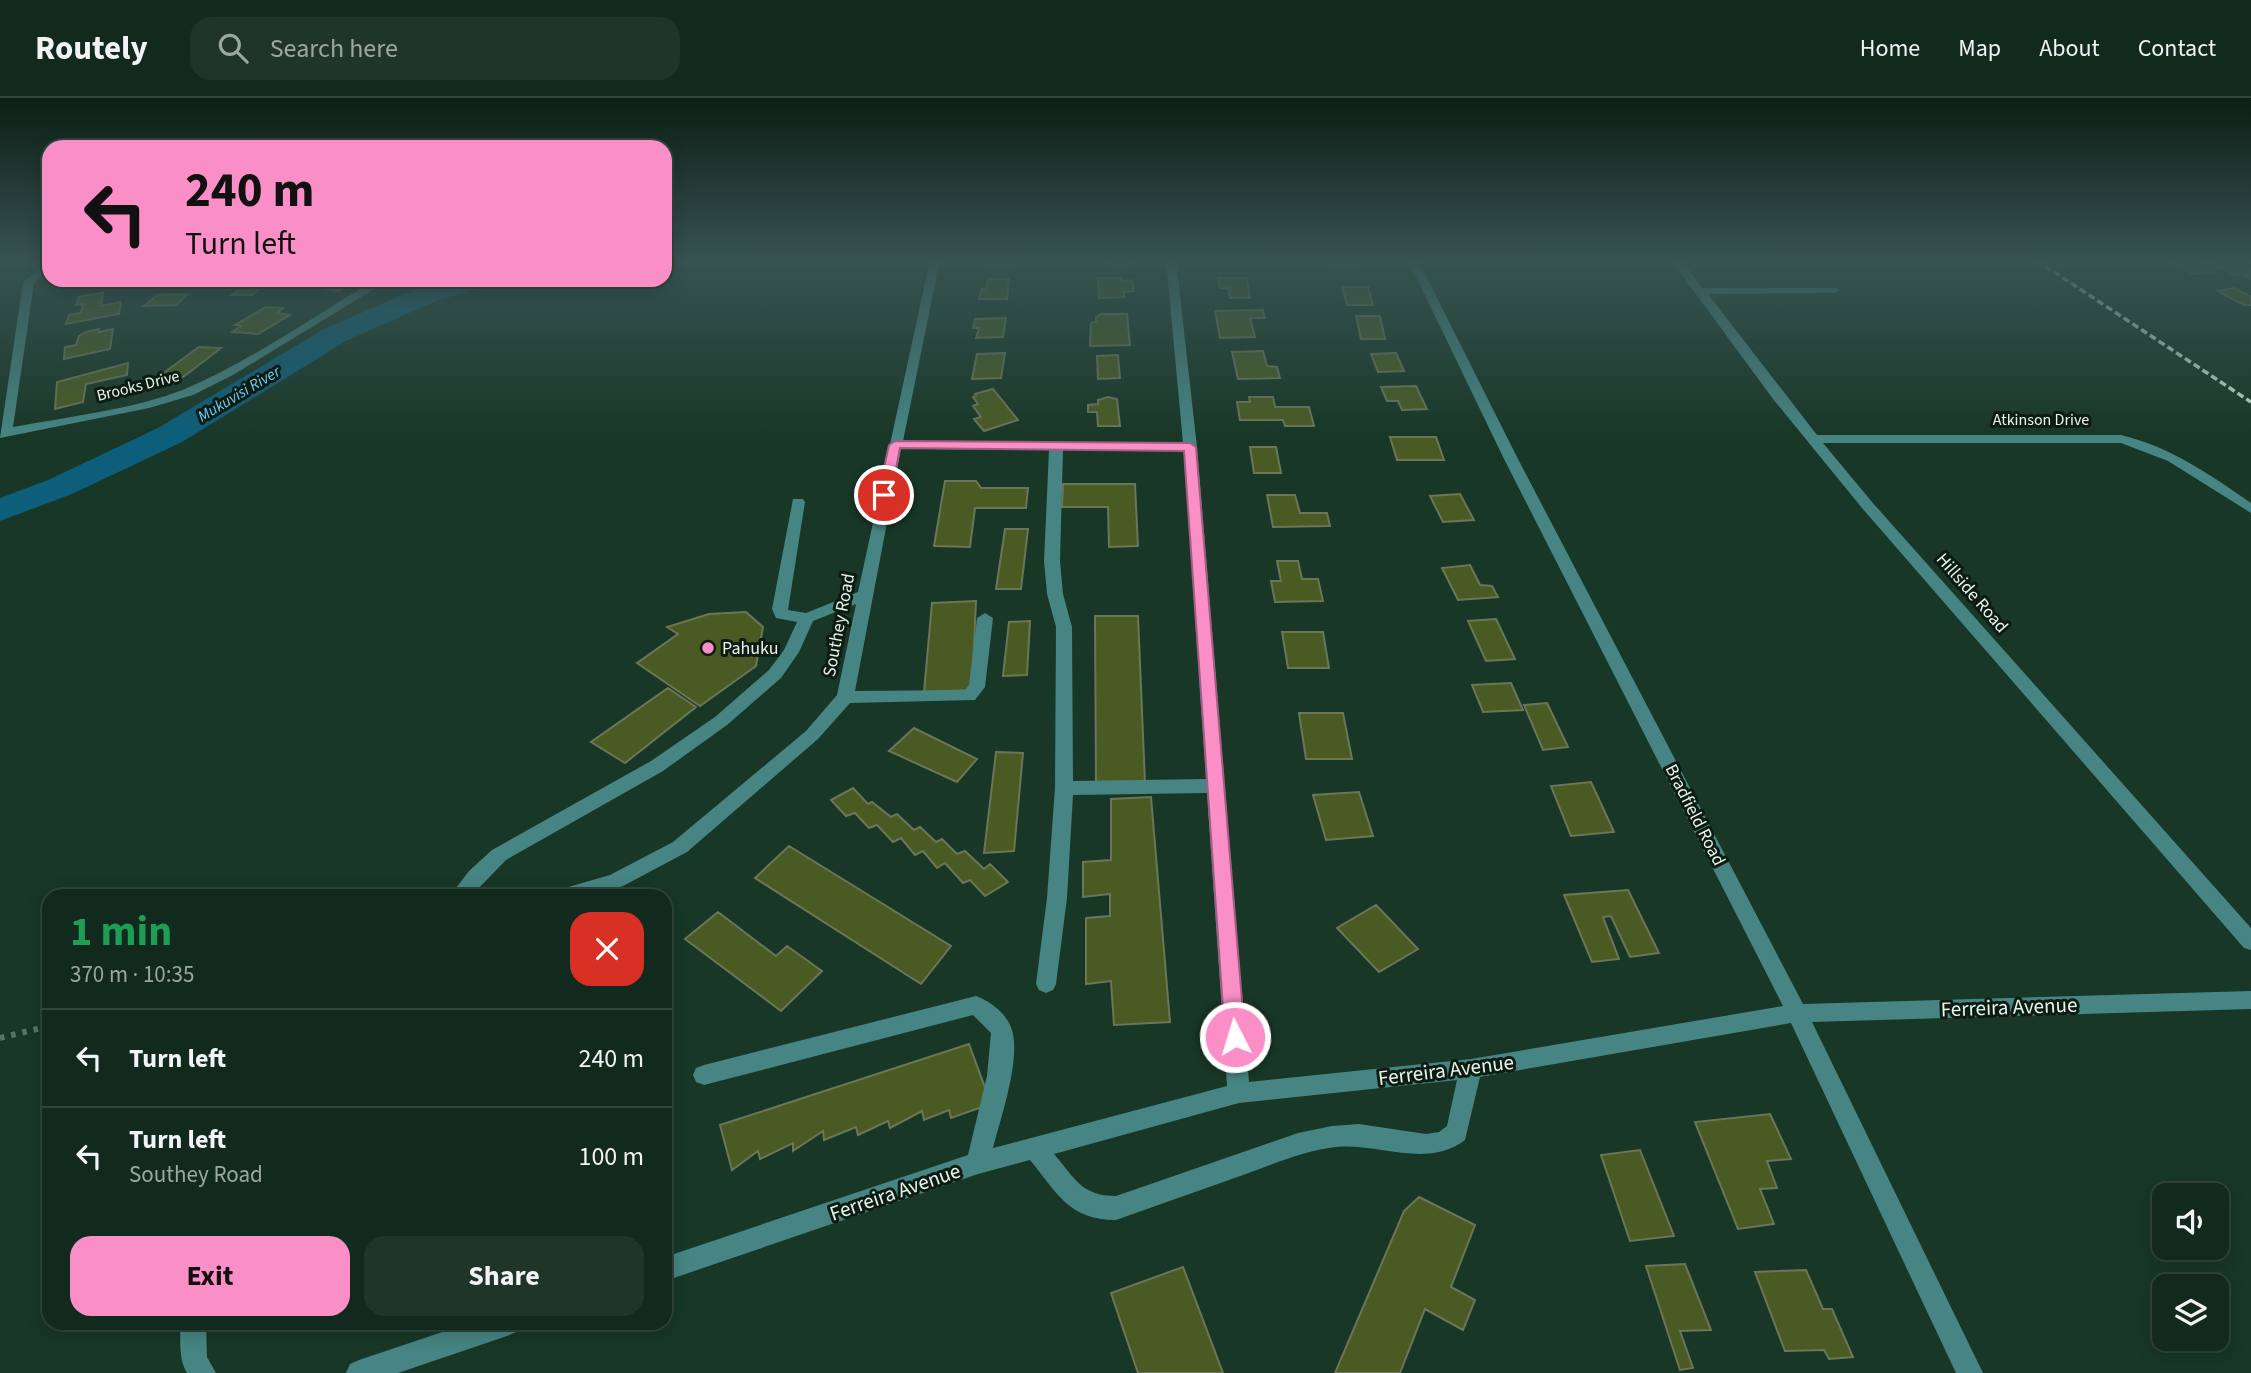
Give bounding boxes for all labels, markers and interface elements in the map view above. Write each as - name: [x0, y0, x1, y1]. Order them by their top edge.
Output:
- search box: [190, 17, 680, 80]
- text: Routely: [35, 25, 148, 72]
- icon: search: [214, 29, 252, 67]
- text: Search here: [270, 30, 398, 67]
- text: Home: [1860, 31, 1920, 66]
- text: Map: [1958, 31, 2001, 66]
- text: About: [2039, 31, 2100, 66]
- text: Contact: [2138, 31, 2216, 66]
- text: 240 m: [185, 156, 314, 226]
- icon: left: [70, 168, 161, 259]
- text: Turn left: [185, 221, 296, 267]
- water label: Mukuvisi River: [194, 360, 286, 427]
- street label: Brooks Drive: [94, 365, 182, 407]
- street label: Atkinson Drive: [1993, 409, 2089, 431]
- pin: [854, 465, 914, 525]
- icon: arrive: [865, 476, 903, 514]
- street label: Hillside Road: [1930, 548, 2014, 638]
- street label: Southey Road: [817, 571, 861, 679]
- place label: Pahuku: [722, 636, 779, 661]
- marker: Pahuku: [700, 640, 716, 656]
- street label: Bradfield Road: [1659, 760, 1731, 870]
- text: 1 min: [70, 902, 172, 962]
- button: close: [570, 912, 644, 986]
- text: 370 m · 10:35: [70, 958, 194, 991]
- street label: Ferreira Avenue: [1940, 990, 2078, 1024]
- position arrow: [1198, 1000, 1272, 1074]
- icon: left: [70, 1039, 108, 1077]
- text: Turn left: [129, 1040, 226, 1077]
- text: 240 m: [578, 1040, 644, 1077]
- street label: Ferreira Avenue: [1376, 1047, 1516, 1093]
- text: Turn left: [129, 1121, 226, 1158]
- icon: left: [70, 1137, 108, 1175]
- text: 100 m: [578, 1138, 644, 1175]
- street label: Ferreira Avenue: [825, 1156, 965, 1228]
- text: Southey Road: [129, 1158, 263, 1191]
- map controls: [2152, 1183, 2229, 1351]
- button: sound: [2152, 1183, 2229, 1260]
- button: Exit: [70, 1236, 350, 1316]
- button: Share: [364, 1236, 644, 1316]
- button: layers: [2152, 1274, 2229, 1351]

